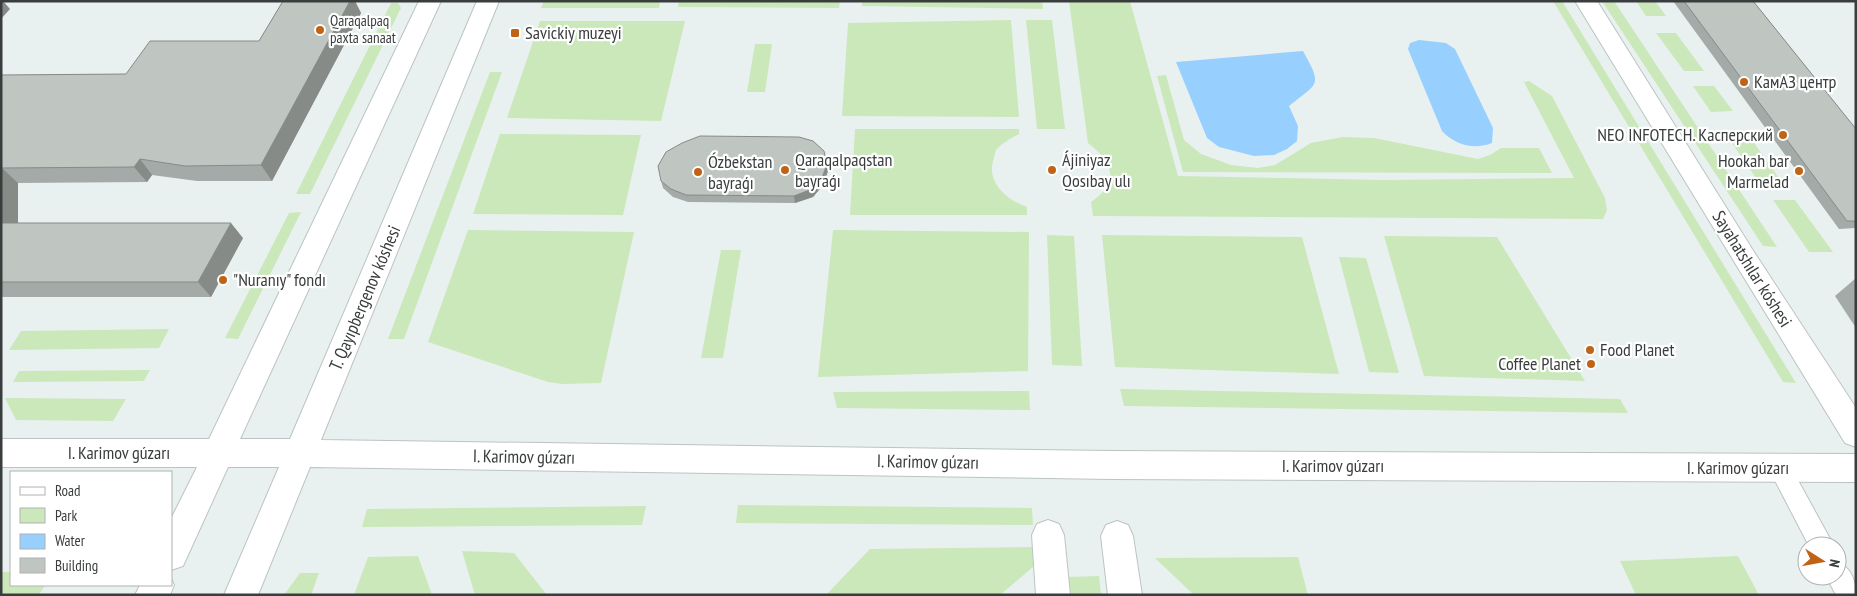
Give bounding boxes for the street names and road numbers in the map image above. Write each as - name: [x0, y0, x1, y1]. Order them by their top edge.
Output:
- street label: Sayahatshılar kóshesi: [1707, 206, 1797, 331]
- street label: T. Qayıpbergenov kóshesi: [324, 222, 405, 374]
- street label: I. Karimov gúzarı: [68, 441, 170, 464]
- street label: I. Karimov gúzarı: [473, 444, 575, 469]
- street label: I. Karimov gúzarı: [877, 449, 979, 474]
- street label: I. Karimov gúzarı: [1282, 454, 1384, 477]
- street label: I. Karimov gúzarı: [1687, 456, 1789, 479]

